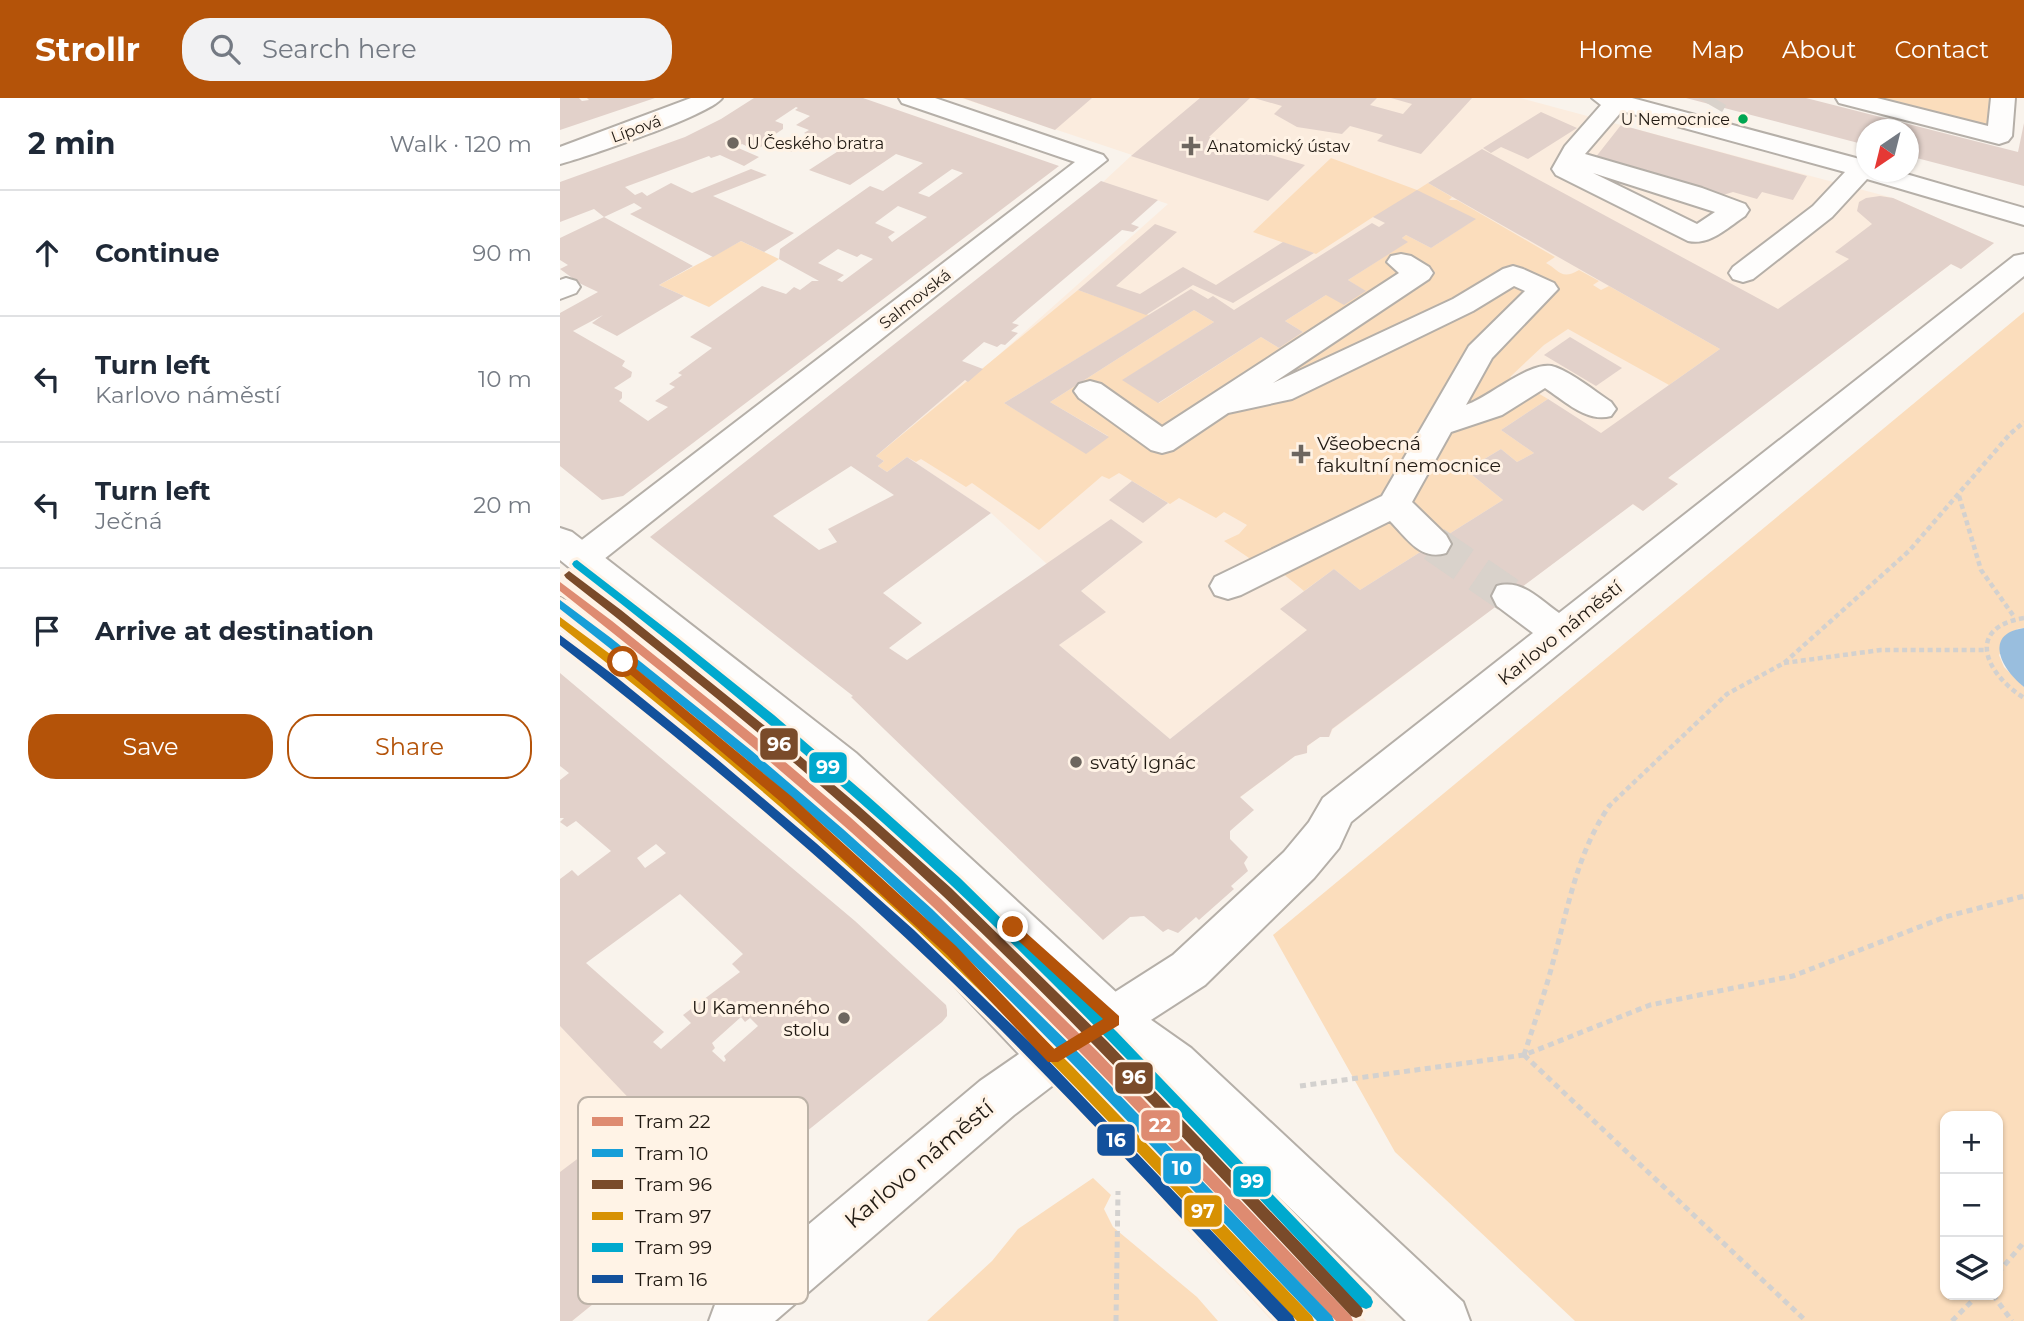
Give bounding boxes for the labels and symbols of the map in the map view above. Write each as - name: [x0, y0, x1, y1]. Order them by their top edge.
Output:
- place label: U Nemocnice: [1621, 110, 1730, 129]
- street label: Lípová: [608, 111, 664, 147]
- marker: U Nemocnice: [1736, 112, 1750, 126]
- north arrow: [1856, 119, 1919, 182]
- place label: U Českého bratra: [747, 134, 884, 153]
- marker: U Českého bratra: [725, 135, 741, 151]
- marker: Anatomický ústav: [1181, 136, 1201, 156]
- place label: Anatomický ústav: [1207, 137, 1350, 156]
- street label: Salmovská: [875, 265, 955, 333]
- place label: Všeobecná fakultní nemocnice: [1317, 432, 1501, 477]
- marker: Všeobecná fakultní nemocnice: [1291, 444, 1311, 464]
- street label: Karlovo náměstí: [1493, 575, 1628, 690]
- route start: [607, 646, 638, 677]
- line badge: 96: [759, 727, 799, 761]
- text: 96: [767, 733, 791, 756]
- line badge: 99: [808, 751, 848, 784]
- place label: svatý Ignác: [1090, 751, 1196, 774]
- marker: svatý Ignác: [1068, 754, 1084, 770]
- text: 99: [816, 756, 840, 779]
- route end: [997, 911, 1028, 942]
- place label: U Kamenného stolu: [692, 996, 830, 1041]
- marker: U Kamenného stolu: [836, 1010, 852, 1026]
- line badge: 96: [1114, 1061, 1154, 1095]
- text: 96: [1122, 1066, 1146, 1089]
- street label: Karlovo náměstí: [839, 1093, 1000, 1234]
- legend: [578, 1097, 808, 1304]
- line badge: 22: [1140, 1109, 1181, 1142]
- text: Tram 22: [635, 1110, 711, 1133]
- text: 22: [1149, 1114, 1171, 1137]
- line badge: 16: [1096, 1123, 1136, 1157]
- text: 16: [1106, 1129, 1126, 1152]
- text: Tram 10: [635, 1142, 708, 1165]
- line badge: 10: [1162, 1152, 1202, 1185]
- text: 10: [1172, 1157, 1192, 1180]
- line badge: 99: [1232, 1165, 1272, 1198]
- text: 99: [1240, 1170, 1264, 1193]
- text: Tram 96: [635, 1173, 712, 1196]
- line badge: 97: [1183, 1194, 1223, 1228]
- text: 97: [1191, 1200, 1215, 1223]
- text: Tram 97: [635, 1205, 711, 1228]
- text: Tram 99: [635, 1236, 712, 1259]
- text: Tram 16: [635, 1268, 707, 1291]

